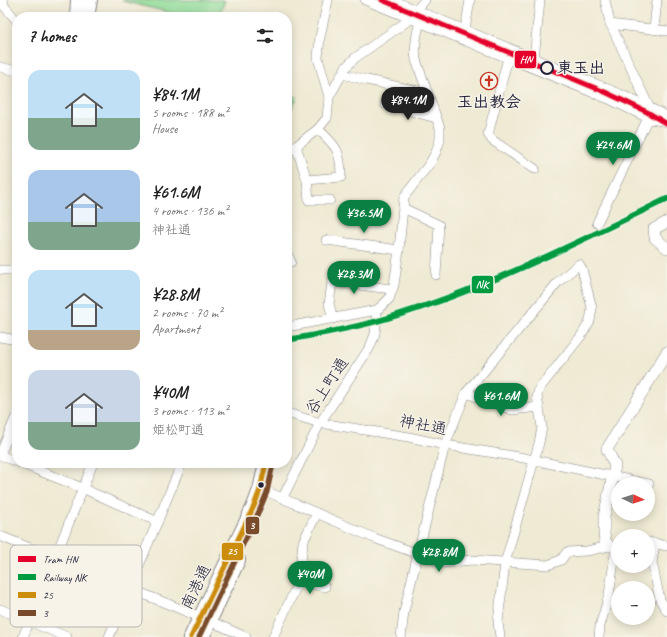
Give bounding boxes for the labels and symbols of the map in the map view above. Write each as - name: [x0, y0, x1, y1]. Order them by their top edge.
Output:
- line badge: HN: [514, 50, 537, 69]
- text: HN: [520, 52, 534, 66]
- place label: 東玉出: [557, 58, 605, 78]
- marker: 東玉出: [540, 61, 554, 75]
- church icon: 玉出教会: [479, 71, 499, 91]
- pin: ¥84.1M: [375, 87, 441, 121]
- place label: 玉出教会: [457, 92, 521, 112]
- pin: ¥24.6M: [580, 132, 646, 166]
- pin: ¥36.5M: [331, 200, 397, 234]
- pin: ¥28.3M: [321, 261, 387, 295]
- line badge: NK: [471, 275, 494, 294]
- text: NK: [476, 277, 491, 291]
- street label: 谷上町通: [301, 354, 353, 418]
- pin: ¥61.6M: [468, 383, 534, 417]
- street label: 神社通: [398, 411, 448, 439]
- north arrow: [611, 477, 655, 521]
- unlabelled marker: [256, 480, 266, 490]
- line badge: 3: [245, 516, 260, 535]
- text: 3: [250, 518, 256, 532]
- pin: ¥28.8M: [406, 539, 472, 573]
- line badge: 25: [221, 542, 244, 561]
- text: 25: [227, 544, 238, 558]
- legend: [10, 545, 142, 627]
- text: Tram HN: [43, 552, 79, 566]
- street label: 南港通: [176, 561, 216, 613]
- pin: ¥40M: [286, 561, 334, 595]
- text: Railway NK: [43, 570, 89, 584]
- text: 25: [43, 588, 54, 602]
- text: 3: [43, 606, 49, 620]

